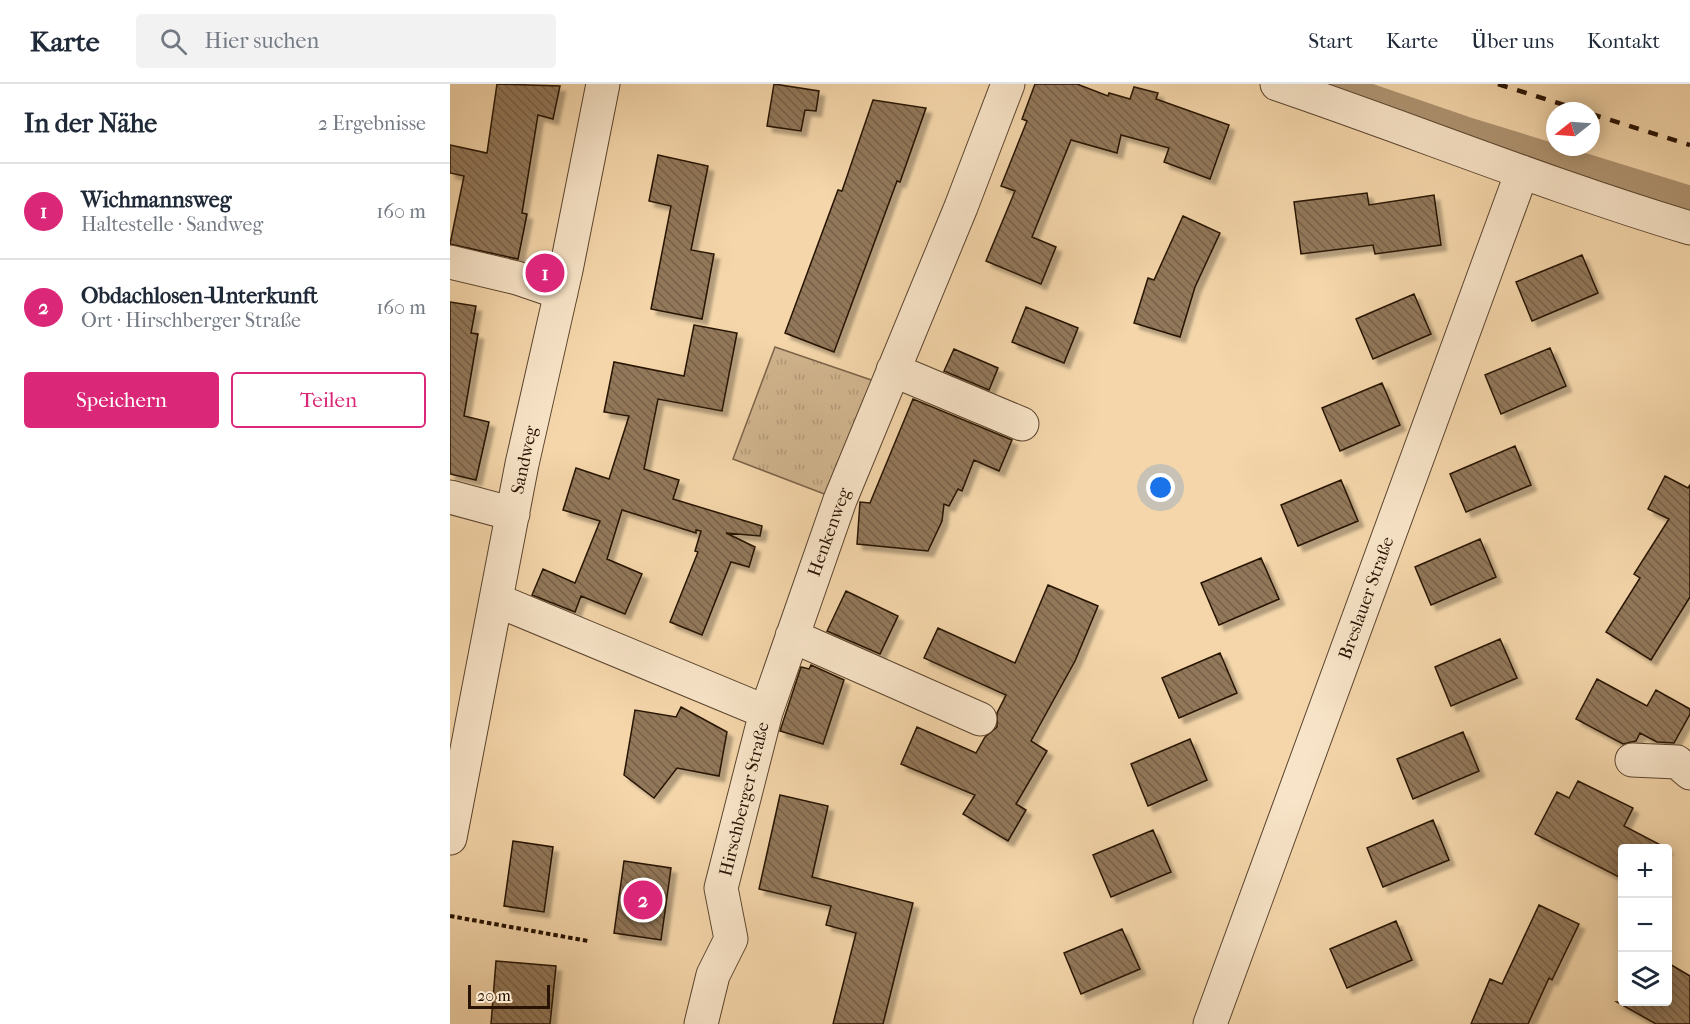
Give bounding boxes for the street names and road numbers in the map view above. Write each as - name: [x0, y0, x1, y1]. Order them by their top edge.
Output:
- street label: Sandweg: [507, 424, 542, 496]
- street label: Henkenweg: [804, 485, 855, 579]
- street label: Breslauer Straße: [1335, 534, 1398, 662]
- street label: Hirschberger Straße: [715, 720, 774, 878]

